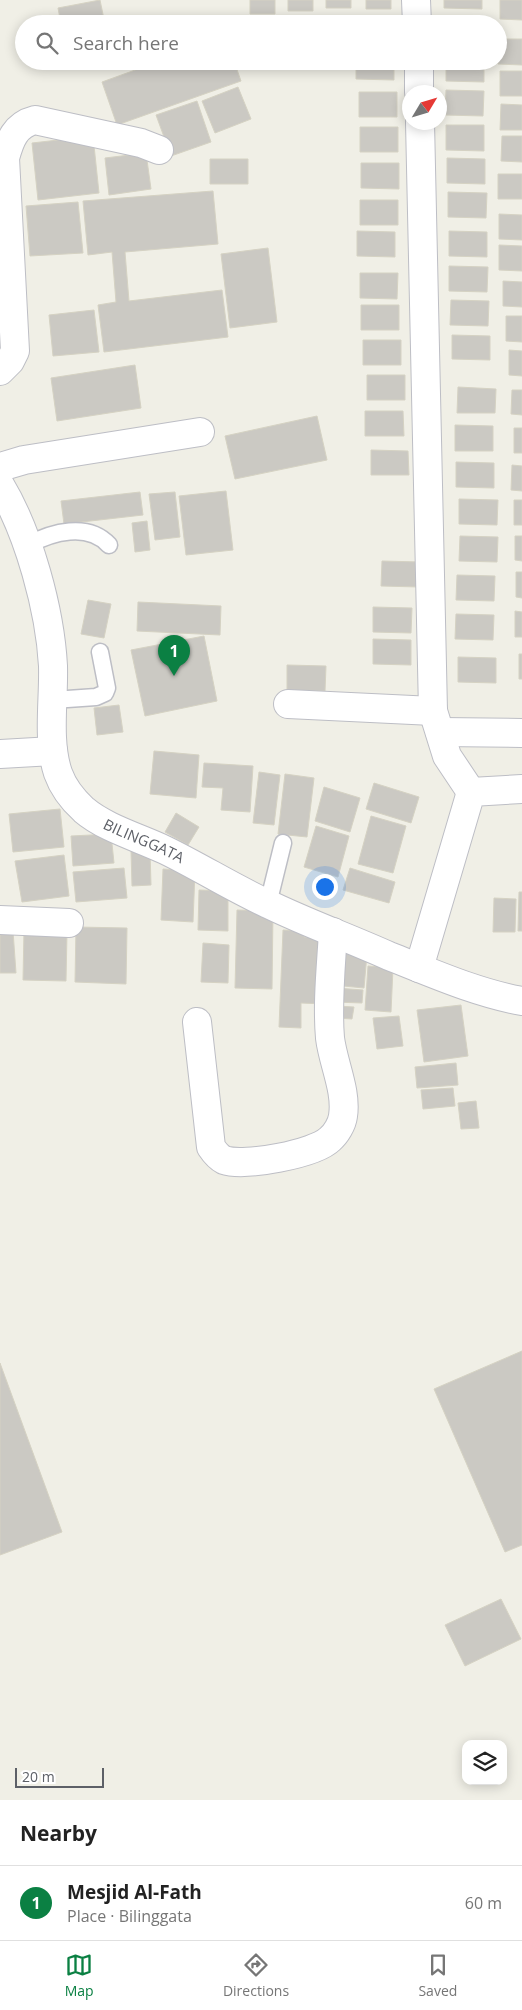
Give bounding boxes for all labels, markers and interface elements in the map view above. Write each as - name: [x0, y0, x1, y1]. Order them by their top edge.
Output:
- search box: [15, 15, 507, 70]
- icon: search: [33, 29, 61, 57]
- text: Search here: [73, 30, 179, 56]
- north arrow: [402, 85, 447, 130]
- pin: 1: [158, 635, 190, 676]
- street label: BILINGGATA: [100, 814, 188, 867]
- your location: [312, 874, 338, 900]
- map controls: [462, 1740, 507, 1785]
- button: layers: [462, 1740, 507, 1785]
- scale bar: [15, 1765, 104, 1788]
- text: 20 m: [22, 1767, 55, 1786]
- text: Nearby: [20, 1819, 97, 1847]
- text: Mesjid Al-Fath: [67, 1879, 202, 1905]
- text: 1: [31, 1892, 41, 1914]
- text: 60 m: [465, 1892, 502, 1914]
- text: Place · Bilinggata: [67, 1905, 192, 1927]
- tab: Map: [65, 1951, 94, 2000]
- tab: Directions: [223, 1951, 289, 2000]
- tab: Saved: [418, 1951, 457, 2000]

